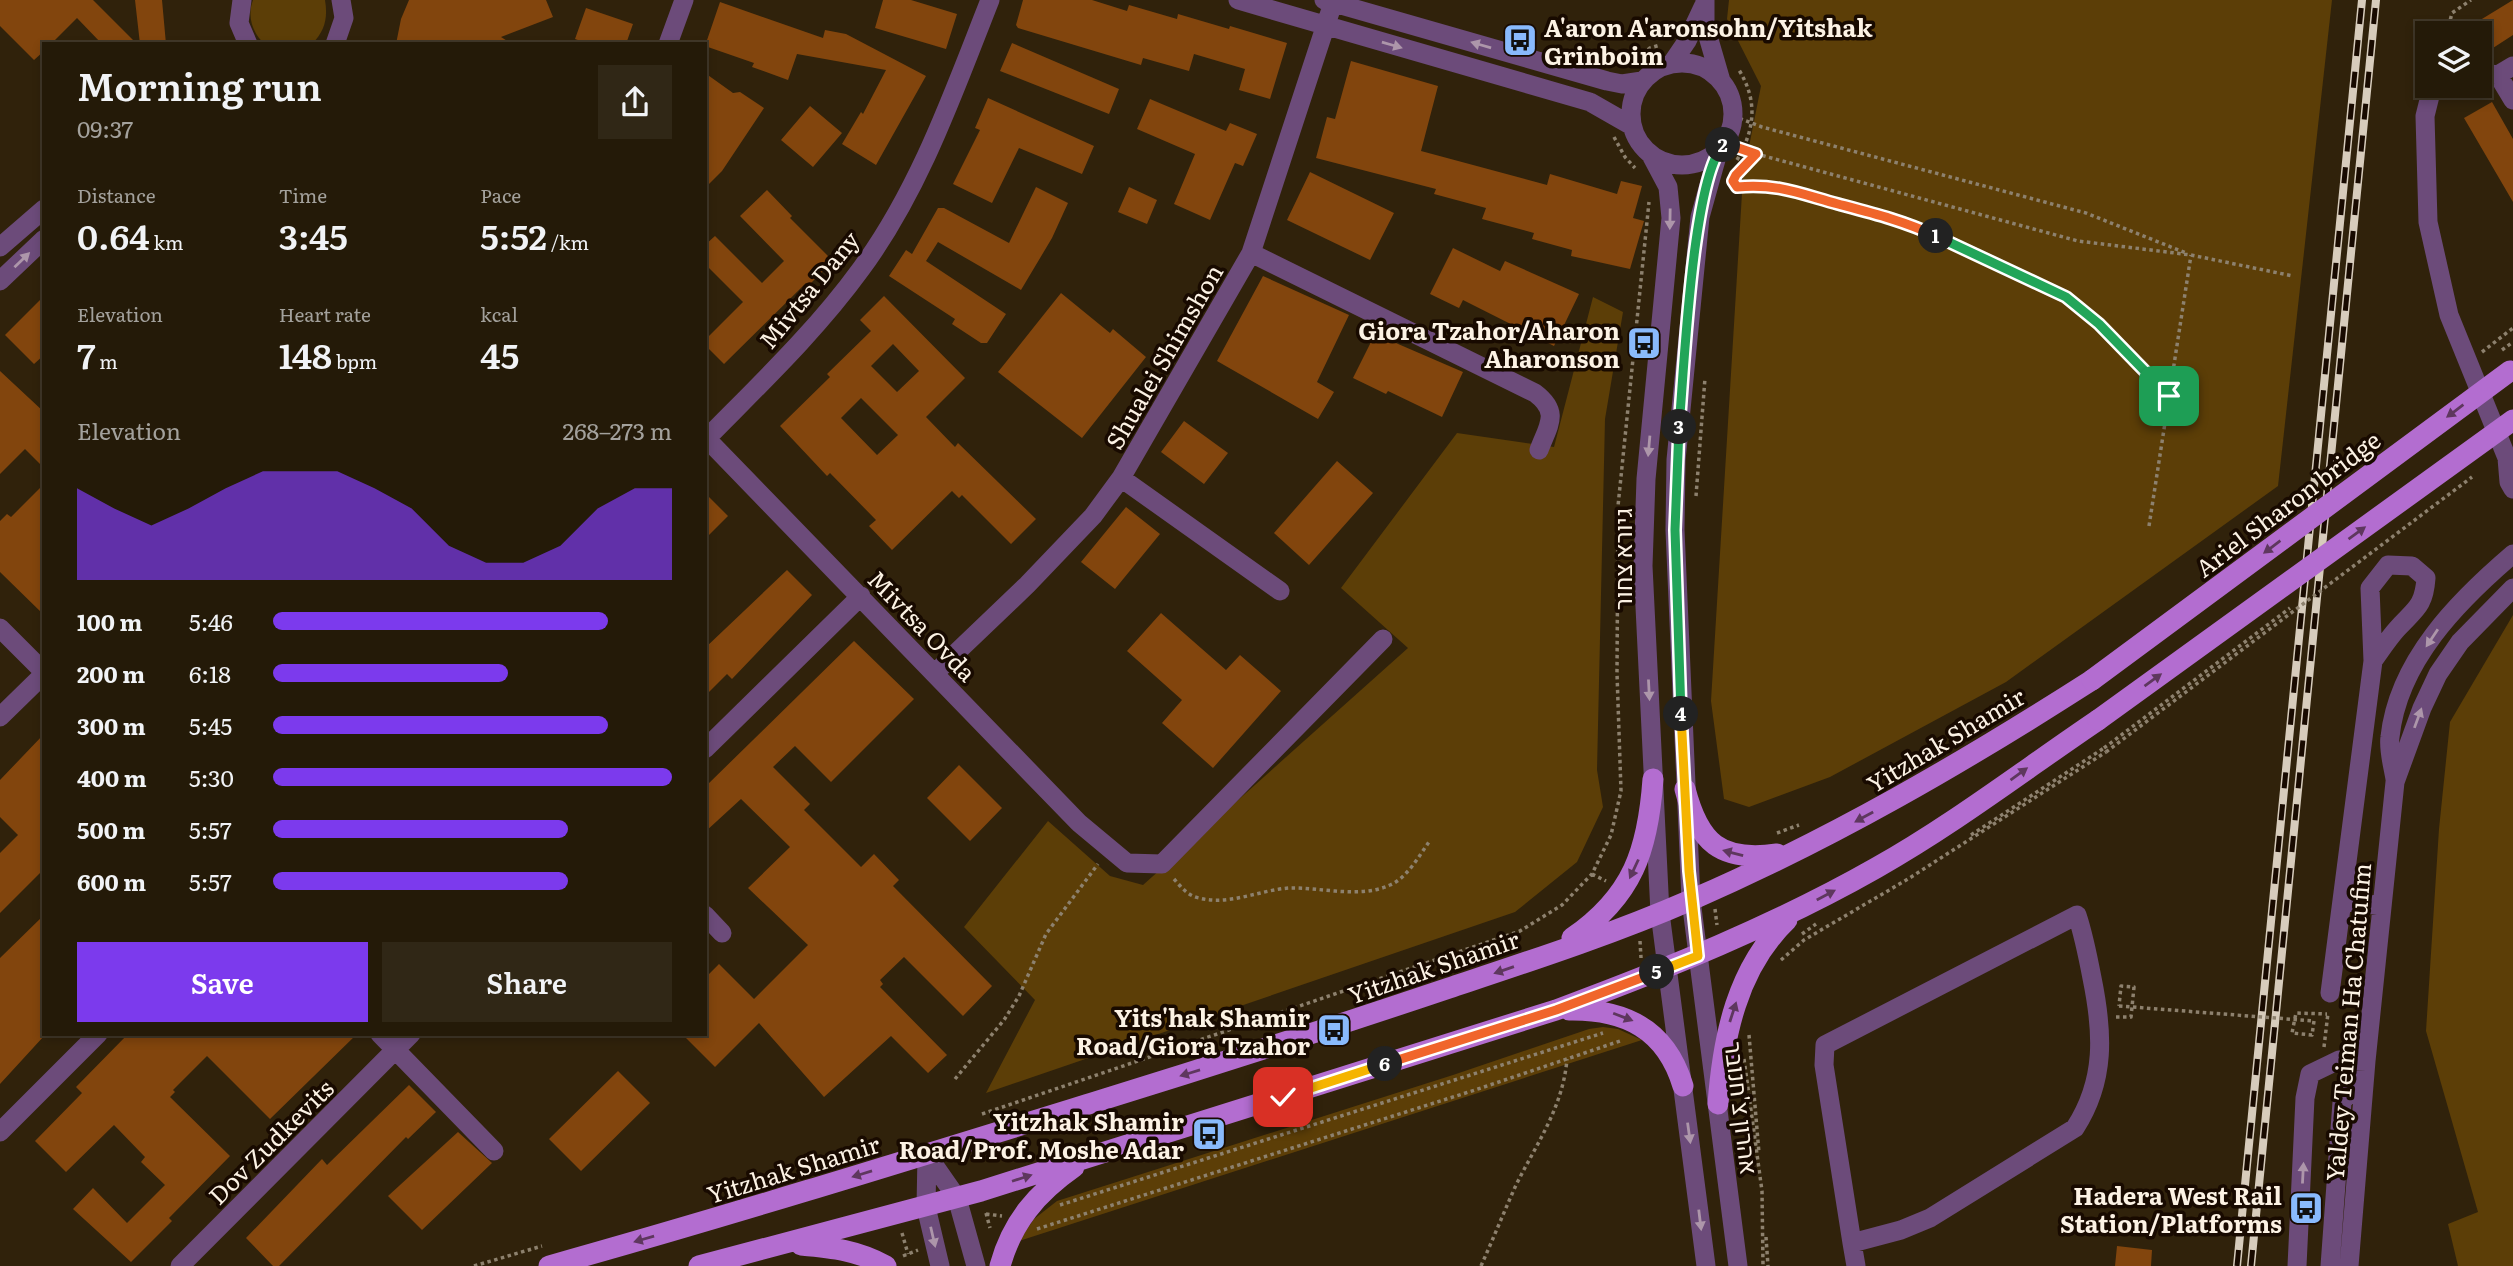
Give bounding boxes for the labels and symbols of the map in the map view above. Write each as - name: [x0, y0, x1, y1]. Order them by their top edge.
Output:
- place label: A'aron A'aronsohn/Yitshak Grinboim: [1544, 9, 1873, 72]
- bus stop icon: A'aron A'aronsohn/Yitshak Grinboim: [1501, 21, 1539, 59]
- one-way arrow: [1381, 40, 1403, 51]
- one-way arrow: [1471, 40, 1492, 50]
- pin: 2: [1706, 128, 1740, 162]
- one-way arrow: [1664, 208, 1676, 230]
- pin: 1: [1918, 218, 1954, 254]
- street label: Mivtsa Dany: [750, 222, 867, 355]
- one-way arrow: [13, 253, 30, 269]
- street label: Shualei Shimshon: [1096, 257, 1230, 455]
- place label: Giora Tzahor/Aharon Aharonson: [1358, 312, 1620, 375]
- bus stop icon: Giora Tzahor/Aharon Aharonson: [1625, 324, 1663, 362]
- pin: [2139, 366, 2199, 426]
- one-way arrow: [2446, 404, 2464, 418]
- pin: 3: [1662, 410, 1696, 444]
- street label: Ariel Sharon bridge: [2187, 422, 2387, 584]
- one-way arrow: [1643, 435, 1654, 457]
- street label: גיורא צחור: [1604, 508, 1639, 610]
- one-way arrow: [2348, 526, 2366, 540]
- one-way arrow: [2263, 539, 2281, 553]
- street label: Mivtsa Ovda: [861, 562, 985, 688]
- one-way arrow: [2425, 628, 2438, 648]
- one-way arrow: [2144, 674, 2162, 688]
- street label: Yitzhak Shamir: [1859, 678, 2031, 800]
- one-way arrow: [1643, 679, 1654, 701]
- pin: 4: [1664, 696, 1698, 732]
- one-way arrow: [2413, 707, 2424, 728]
- one-way arrow: [2010, 768, 2028, 782]
- one-way arrow: [1854, 811, 1873, 823]
- one-way arrow: [1722, 847, 1744, 858]
- one-way arrow: [1628, 859, 1640, 879]
- street label: Yaldey Teiman Ha Chatufim: [2316, 861, 2378, 1183]
- one-way arrow: [1816, 889, 1836, 900]
- street label: Yitzhak Shamir: [1343, 920, 1524, 1012]
- pin: 5: [1640, 954, 1674, 990]
- one-way arrow: [1493, 965, 1514, 976]
- place label: Yits'hak Shamir Road/Giora Tzahor: [1076, 999, 1310, 1062]
- one-way arrow: [1728, 1002, 1739, 1023]
- bus stop icon: Yits'hak Shamir Road/Giora Tzahor: [1315, 1011, 1353, 1049]
- one-way arrow: [1613, 1012, 1634, 1023]
- street label: אהרון צ'חנובר: [1717, 1040, 1769, 1176]
- pin: 6: [1368, 1046, 1402, 1082]
- pin: [1253, 1067, 1313, 1127]
- one-way arrow: [1179, 1069, 1200, 1079]
- street label: Dov Zudkevits: [199, 1070, 341, 1212]
- place label: Yitzhak Shamir Road/Prof. Moshe Adar: [899, 1103, 1184, 1166]
- bus stop icon: Yitzhak Shamir Road/Prof. Moshe Adar: [1190, 1115, 1228, 1153]
- one-way arrow: [1683, 1122, 1694, 1144]
- street label: Yitzhak Shamir: [702, 1125, 884, 1211]
- one-way arrow: [2297, 1162, 2308, 1184]
- one-way arrow: [851, 1170, 872, 1180]
- one-way arrow: [1012, 1172, 1033, 1182]
- place label: Hadera West Rail Station/Platforms: [2060, 1177, 2282, 1240]
- bus stop icon: Hadera West Rail Station/Platforms: [2287, 1189, 2325, 1227]
- one-way arrow: [1695, 1209, 1706, 1231]
- one-way arrow: [927, 1226, 938, 1248]
- one-way arrow: [633, 1235, 654, 1245]

